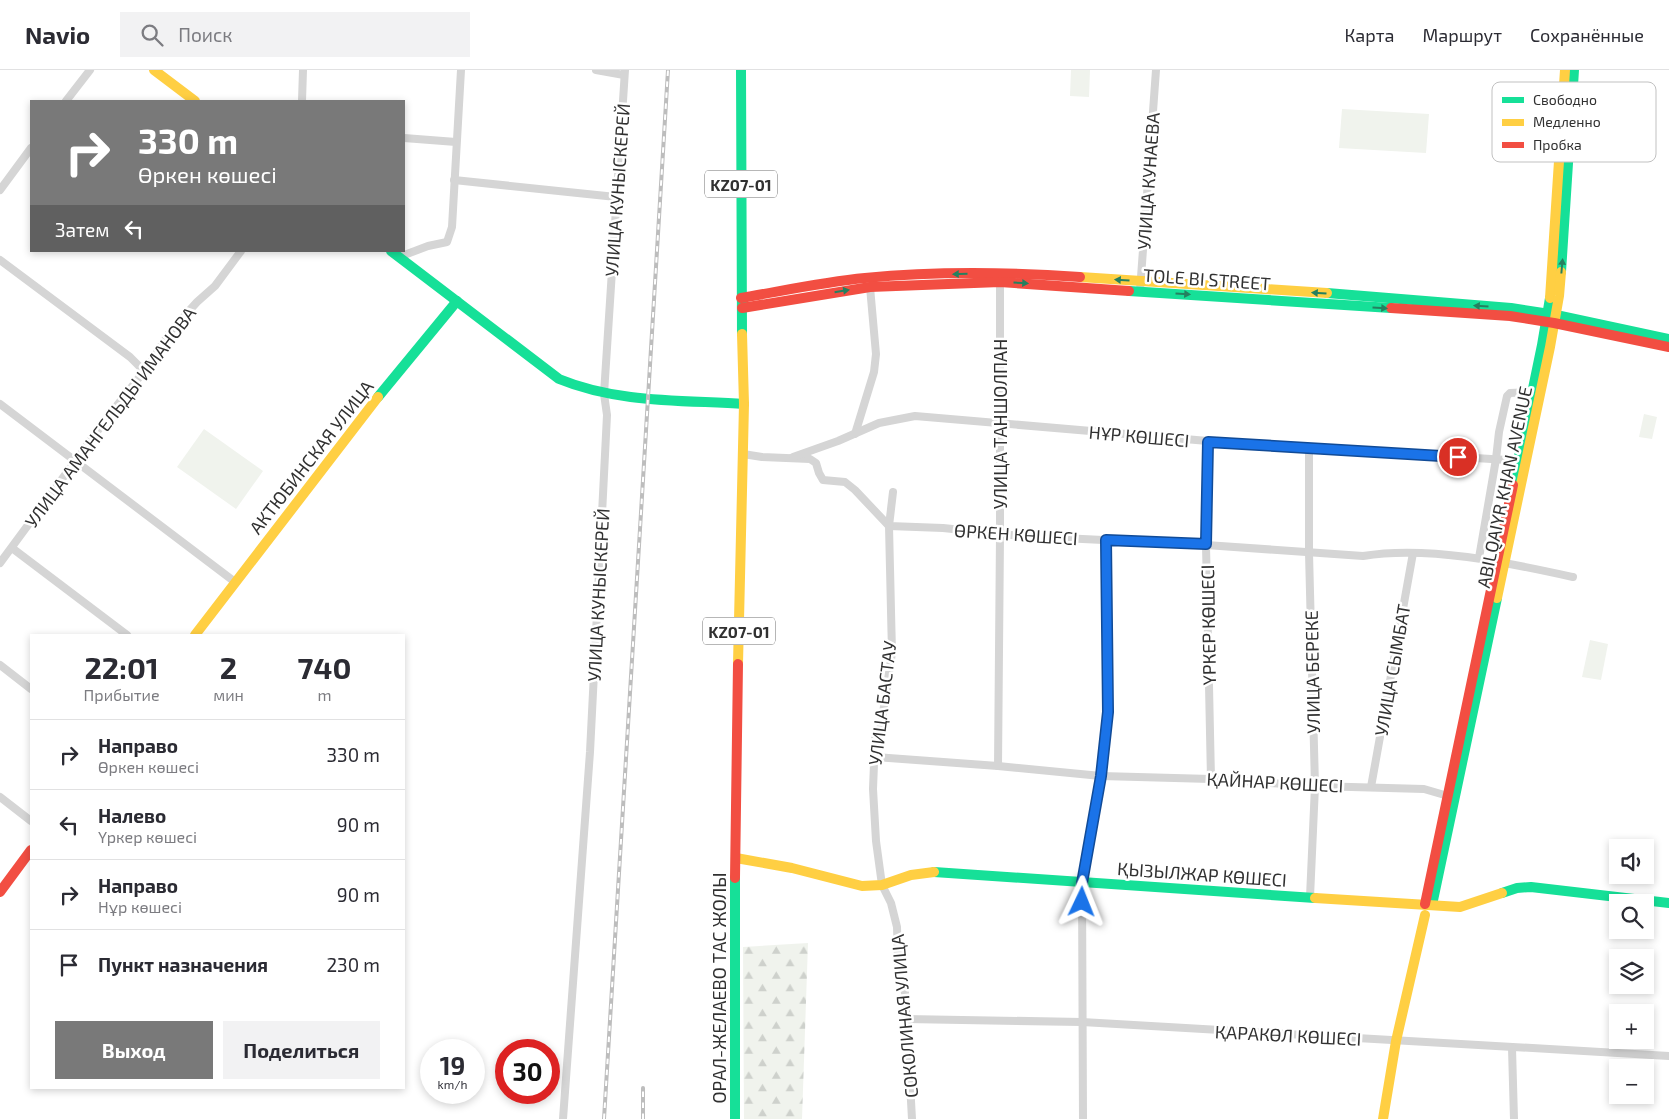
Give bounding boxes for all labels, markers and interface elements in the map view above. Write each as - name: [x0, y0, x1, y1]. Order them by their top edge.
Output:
- search box: [120, 12, 470, 57]
- text: Navio: [25, 20, 90, 49]
- icon: search: [138, 21, 166, 49]
- text: Поиск: [178, 23, 233, 46]
- text: Карта: [1344, 24, 1394, 46]
- text: Маршрут: [1422, 24, 1502, 46]
- text: Сохранённые: [1530, 24, 1644, 46]
- legend: [1492, 82, 1656, 162]
- text: Свободно: [1533, 91, 1597, 108]
- street label: УЛИЦА КУНЫСКЕРЕЙ: [600, 103, 634, 277]
- street label: УЛИЦА КУНАЕВА: [1132, 111, 1164, 250]
- text: Медленно: [1533, 113, 1601, 130]
- text: 330 m: [138, 119, 238, 161]
- icon: right: [55, 120, 120, 185]
- text: Пробка: [1533, 136, 1582, 153]
- text: Өркен көшесі: [138, 161, 277, 187]
- road number: KZ07-01: [705, 170, 777, 198]
- icon: left: [120, 215, 148, 243]
- text: Затем: [55, 218, 110, 241]
- one-way arrow: [1558, 258, 1566, 274]
- street label: TOLE BI STREET: [1143, 264, 1272, 294]
- one-way arrow: [952, 270, 968, 278]
- one-way arrow: [1114, 275, 1130, 283]
- one-way arrow: [1014, 280, 1030, 288]
- one-way arrow: [834, 287, 850, 295]
- one-way arrow: [1311, 289, 1327, 297]
- one-way arrow: [1176, 291, 1192, 299]
- one-way arrow: [1473, 301, 1489, 309]
- street label: УЛИЦА АМАНГЕЛЬДЫ ИМАНОВА: [20, 302, 201, 532]
- one-way arrow: [1373, 304, 1389, 312]
- street label: УЛИЦА ТАНШОЛПАН: [989, 339, 1011, 509]
- street label: АКТЮБИНСКАЯ УЛИЦА: [244, 375, 378, 538]
- street label: ABILQAIYR KHAN AVENUE: [1472, 384, 1536, 590]
- street label: НҰР КӨШЕСІ: [1088, 421, 1190, 451]
- pin: [1437, 436, 1479, 478]
- icon: arrive: [1444, 443, 1472, 471]
- street label: УЛИЦА КУНЫСКЕРЕЙ: [582, 508, 614, 682]
- street label: ӨРКЕН КӨШЕСІ: [954, 519, 1078, 549]
- street label: ҮРКЕР КӨШЕСІ: [1196, 565, 1220, 685]
- street label: УЛИЦА СЫМБАТ: [1370, 602, 1415, 738]
- street label: УЛИЦА БЕРЕКЕ: [1300, 610, 1324, 734]
- road number: KZ07-01: [703, 618, 775, 644]
- street label: УЛИЦА БАСТАУ: [863, 640, 901, 766]
- text: 22:01: [84, 649, 159, 685]
- text: 2: [220, 649, 237, 685]
- text: 740: [298, 649, 351, 685]
- text: Прибытие: [84, 685, 160, 704]
- text: мин: [213, 685, 244, 704]
- text: m: [317, 685, 331, 704]
- text: Направо: [98, 734, 178, 757]
- icon: right: [55, 741, 83, 769]
- text: 330 m: [327, 743, 380, 766]
- text: Өркен көшесі: [98, 757, 199, 776]
- street label: ҚАЙНАР КӨШЕСІ: [1206, 767, 1344, 797]
- text: Налево: [98, 804, 166, 827]
- icon: left: [55, 811, 83, 839]
- text: 90 m: [337, 813, 380, 836]
- text: Үркер көшесі: [98, 827, 197, 846]
- map controls: [1609, 839, 1654, 1104]
- button: sound: [1609, 839, 1654, 884]
- street label: ҚЫЗЫЛЖАР КӨШЕСІ: [1117, 857, 1287, 891]
- street label: ОРАЛ-ЖЕЛАЕВО ТАС ЖОЛЫ: [708, 872, 730, 1104]
- text: Направо: [98, 874, 178, 897]
- position arrow: [1055, 875, 1107, 927]
- icon: right: [55, 881, 83, 909]
- text: 90 m: [337, 883, 380, 906]
- button: search: [1609, 894, 1654, 939]
- text: Нұр көшесі: [98, 897, 182, 916]
- street label: СОКОЛИНАЯ УЛИЦА: [886, 932, 922, 1099]
- button: layers: [1609, 949, 1654, 994]
- icon: arrive: [55, 951, 83, 979]
- text: Пункт назначения: [98, 953, 268, 976]
- text: 230 m: [326, 953, 380, 976]
- button: +: [1609, 1004, 1654, 1049]
- street label: ҚАРАКӨЛ КӨШЕСІ: [1214, 1020, 1362, 1050]
- button: Выход: [55, 1021, 213, 1079]
- button: Поделиться: [223, 1021, 380, 1079]
- speed limit sign: 30: [495, 1039, 560, 1104]
- text: 19: [440, 1050, 465, 1080]
- button: −: [1609, 1059, 1654, 1104]
- text: km/h: [438, 1077, 467, 1091]

